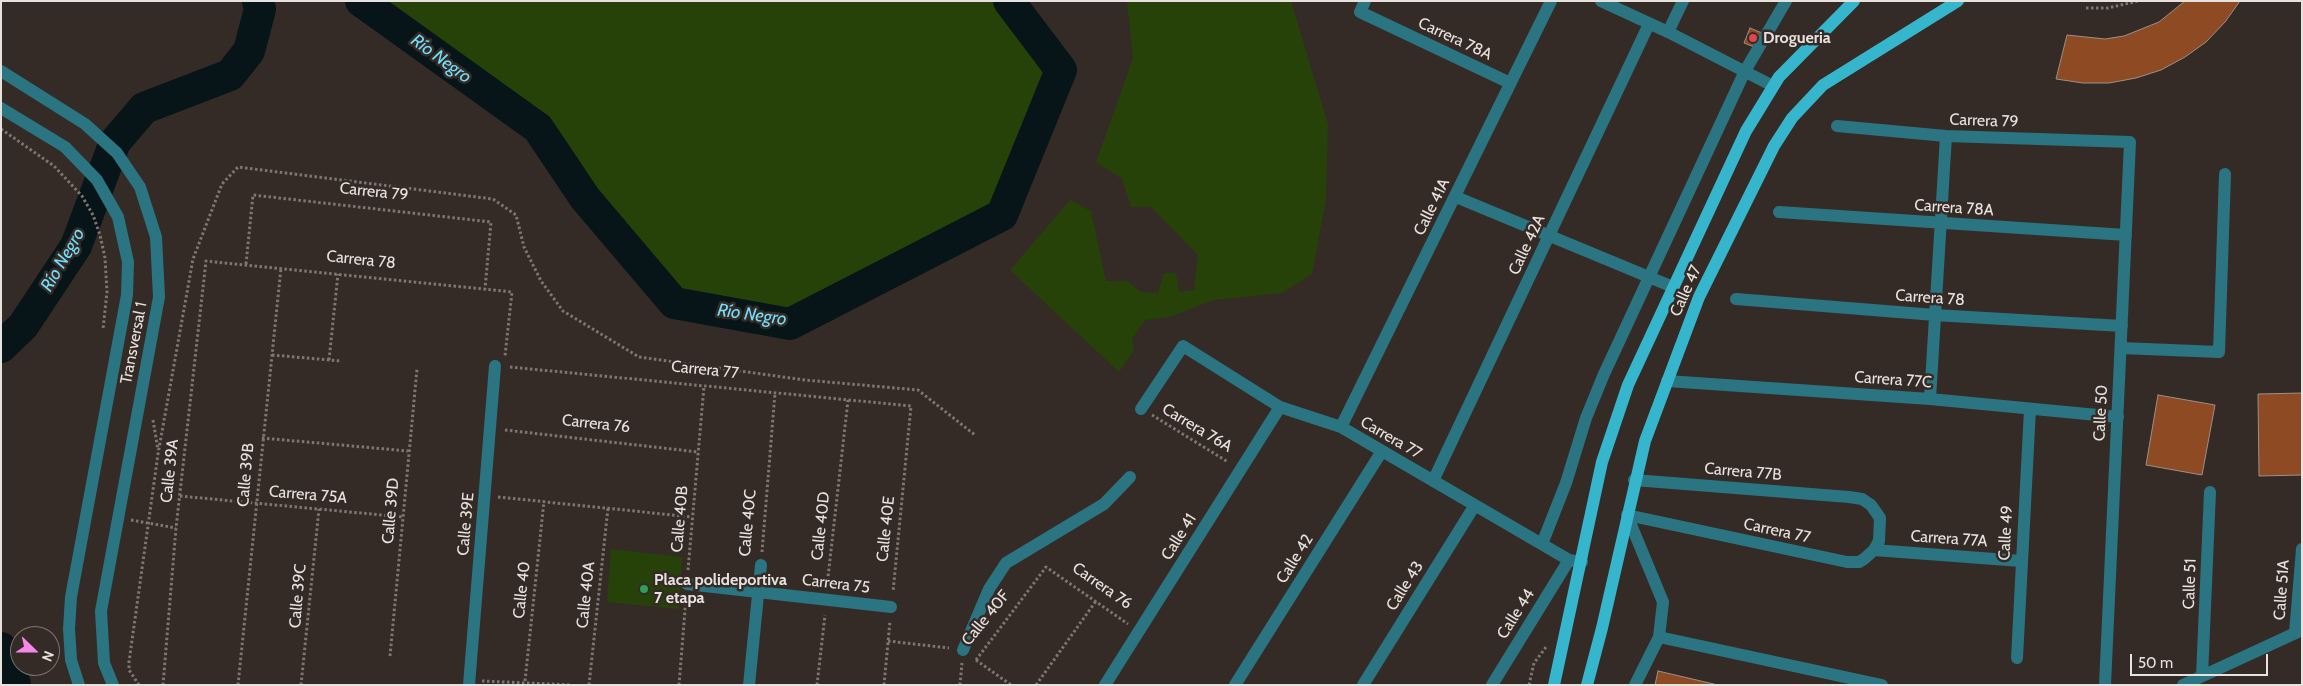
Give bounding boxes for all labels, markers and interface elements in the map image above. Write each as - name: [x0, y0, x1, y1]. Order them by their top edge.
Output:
- street label: Carrera 78A: [1415, 14, 1495, 64]
- place label: Drogueria: [1763, 28, 1831, 48]
- water label: Río Negro: [407, 30, 475, 88]
- marker: Drogueria: [1747, 32, 1759, 44]
- street label: Carrera 79: [1949, 110, 2019, 132]
- street label: Calle 41A: [1410, 175, 1454, 239]
- street label: Carrera 79: [339, 179, 409, 205]
- street label: Carrera 78A: [1914, 196, 1994, 220]
- street label: Calle 42A: [1505, 212, 1549, 278]
- water label: Río Negro: [36, 225, 90, 295]
- street label: Carrera 78: [325, 247, 397, 273]
- street label: Calle 47: [1666, 262, 1706, 320]
- street label: Carrera 78: [1895, 286, 1965, 310]
- water label: Río Negro: [716, 299, 788, 331]
- street label: Transversal 1: [117, 300, 151, 386]
- street label: Carrera 77: [670, 357, 740, 383]
- street label: Carrera 77C: [1854, 368, 1932, 392]
- street label: Calle 50: [2090, 384, 2112, 442]
- street label: Carrera 76A: [1158, 400, 1236, 456]
- street label: Carrera 76: [561, 411, 631, 437]
- street label: Carrera 77: [1357, 413, 1425, 463]
- street label: Calle 39A: [157, 438, 183, 504]
- street label: Calle 39B: [234, 442, 258, 508]
- street label: Carrera 77B: [1704, 459, 1782, 485]
- street label: Calle 39D: [379, 477, 403, 545]
- street label: Carrera 75A: [268, 482, 348, 508]
- street label: Calle 40B: [668, 485, 692, 553]
- street label: Calle 40C: [736, 489, 760, 557]
- street label: Calle 40D: [808, 491, 834, 561]
- street label: Calle 39E: [454, 492, 478, 556]
- street label: Calle 40E: [873, 495, 899, 563]
- street label: Calle 49: [1995, 505, 2017, 561]
- street label: Calle 41: [1157, 510, 1201, 564]
- street label: Carrera 77: [1742, 515, 1812, 547]
- street label: Carrera 77A: [1910, 527, 1988, 551]
- street label: Calle 42: [1272, 531, 1318, 587]
- street label: Carrera 76: [1068, 558, 1136, 614]
- street label: Calle 43: [1382, 558, 1428, 614]
- street label: Calle 51: [2180, 558, 2200, 610]
- street label: Calle 51A: [2270, 559, 2294, 621]
- street label: Calle 40: [509, 561, 535, 619]
- street label: Calle 40A: [573, 561, 599, 629]
- street label: Calle 39C: [286, 563, 310, 629]
- place label: Placa polideportiva 7 etapa: [654, 570, 787, 608]
- street label: Carrera 75: [801, 570, 871, 598]
- marker: Placa polideportiva 7 etapa: [638, 583, 650, 595]
- street label: Calle 44: [1493, 585, 1539, 643]
- street label: Calle 40F: [958, 586, 1014, 650]
- north arrow: [10, 626, 60, 676]
- scale bar: [2133, 644, 2270, 676]
- text: N: [38, 648, 58, 664]
- text: 50 m: [2138, 654, 2173, 672]

